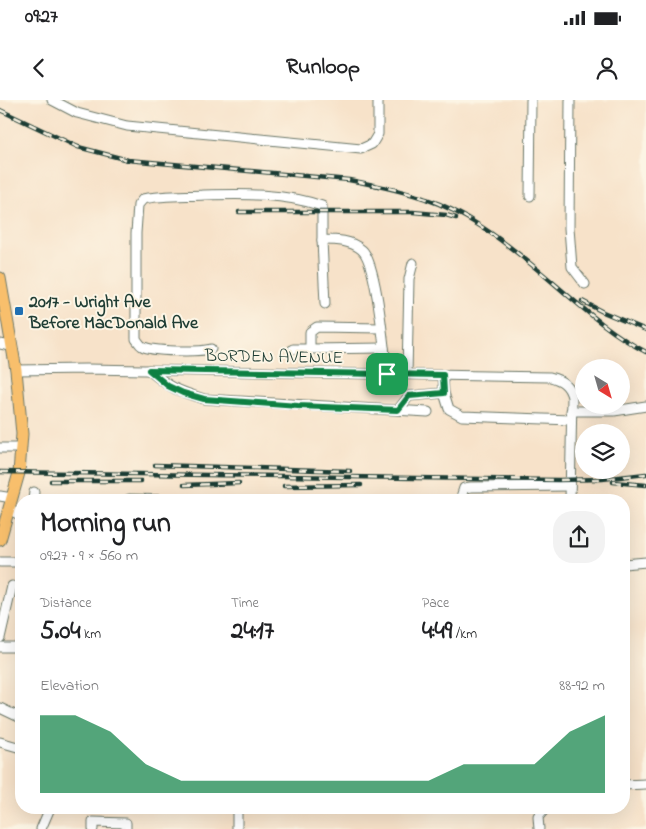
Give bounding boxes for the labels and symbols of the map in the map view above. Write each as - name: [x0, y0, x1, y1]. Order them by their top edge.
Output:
- place label: 2017 - Wright Ave Before MacDonald Ave: [28, 290, 199, 337]
- marker: 2017 - Wright Ave Before MacDonald Ave: [13, 305, 25, 317]
- street label: BORDEN AVENUE: [204, 344, 344, 372]
- pin: [366, 353, 408, 395]
- north arrow: [575, 359, 630, 414]

